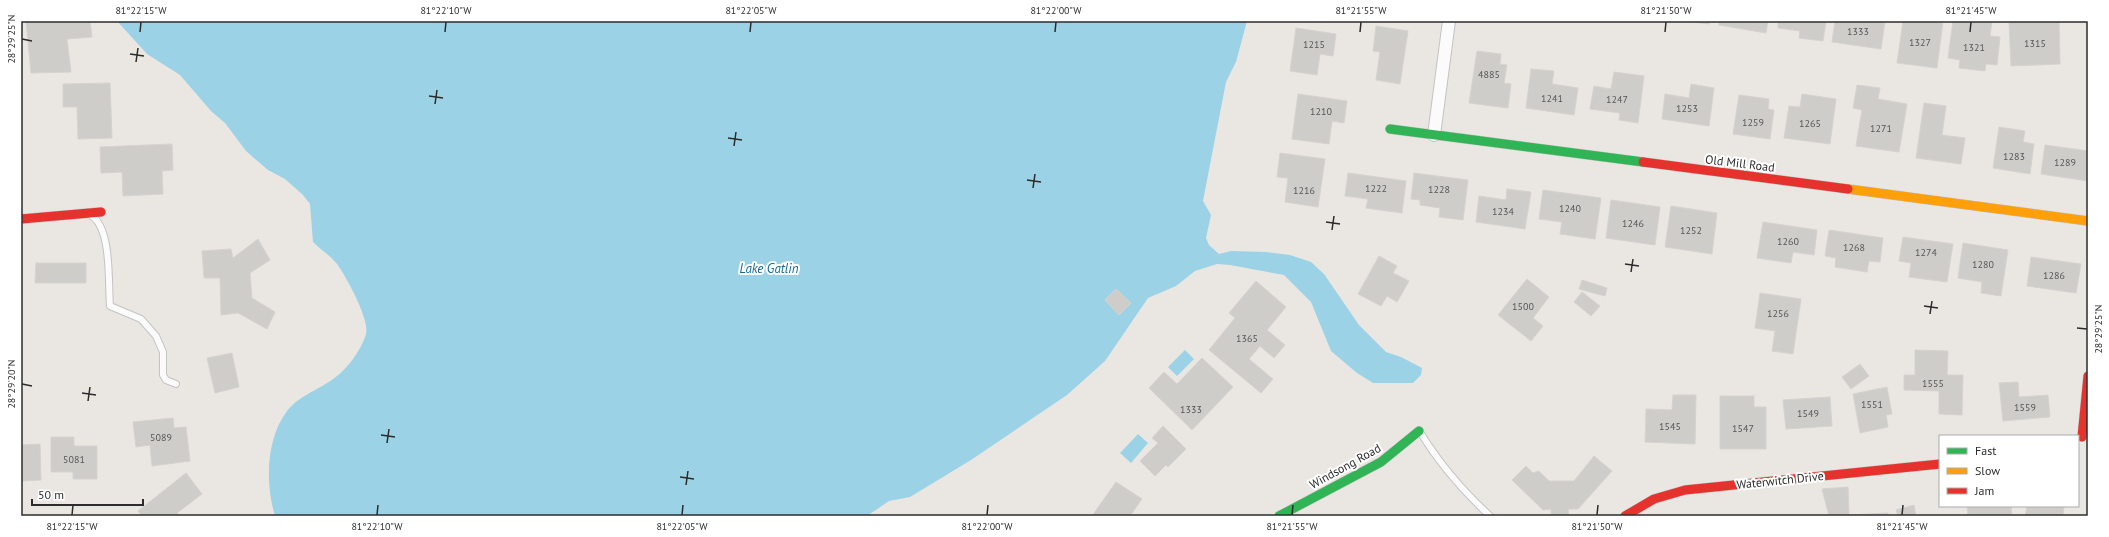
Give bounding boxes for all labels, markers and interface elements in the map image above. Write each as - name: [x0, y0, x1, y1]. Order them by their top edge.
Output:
- text: 81°22'15"W: [115, 4, 167, 17]
- text: 81°22'10"W: [420, 4, 472, 17]
- text: 81°22'05"W: [725, 4, 777, 17]
- text: 81°22'00"W: [1030, 4, 1082, 17]
- text: 81°21'55"W: [1335, 4, 1387, 17]
- text: 81°21'50"W: [1640, 4, 1692, 17]
- text: 81°21'45"W: [1945, 4, 1997, 17]
- text: 28°29'25"N: [5, 14, 18, 64]
- house number: 1333: [1847, 25, 1869, 38]
- house number: 1327: [1909, 36, 1931, 49]
- house number: 1315: [2024, 37, 2046, 50]
- house number: 1215: [1303, 38, 1325, 51]
- house number: 1321: [1963, 41, 1985, 54]
- house number: 4885: [1478, 68, 1500, 81]
- house number: 1241: [1541, 92, 1563, 105]
- house number: 1247: [1606, 93, 1628, 106]
- house number: 1253: [1676, 102, 1698, 115]
- house number: 1210: [1310, 105, 1332, 118]
- house number: 1259: [1742, 116, 1764, 129]
- house number: 1265: [1799, 117, 1821, 130]
- house number: 1271: [1870, 122, 1892, 135]
- house number: 1283: [2003, 150, 2025, 163]
- street label: Old Mill Road: [1704, 151, 1776, 175]
- house number: 1289: [2054, 156, 2076, 169]
- house number: 1222: [1365, 182, 1387, 195]
- house number: 1228: [1428, 183, 1450, 196]
- house number: 1216: [1293, 184, 1315, 197]
- house number: 1240: [1559, 202, 1581, 215]
- house number: 1234: [1492, 205, 1514, 218]
- house number: 1246: [1622, 217, 1644, 230]
- house number: 1252: [1680, 224, 1702, 237]
- house number: 1260: [1777, 235, 1799, 248]
- house number: 1268: [1843, 241, 1865, 254]
- house number: 1274: [1915, 246, 1937, 259]
- house number: 1280: [1972, 258, 1994, 271]
- water label: Lake Gatlin: [740, 260, 799, 277]
- house number: 1286: [2043, 269, 2065, 282]
- house number: 1500: [1512, 300, 1534, 313]
- text: 28°29'25"N: [2092, 304, 2105, 354]
- house number: 1256: [1767, 307, 1789, 320]
- house number: 1365: [1236, 332, 1258, 345]
- text: 28°29'20"N: [5, 359, 18, 409]
- house number: 1555: [1922, 377, 1944, 390]
- house number: 1551: [1861, 398, 1883, 411]
- house number: 1559: [2014, 401, 2036, 414]
- house number: 1333: [1180, 403, 1202, 416]
- house number: 1549: [1797, 407, 1819, 420]
- house number: 1545: [1659, 420, 1681, 433]
- house number: 1547: [1732, 422, 1754, 435]
- house number: 5089: [150, 431, 172, 444]
- legend: [1939, 435, 2079, 507]
- street label: Windsong Road: [1307, 440, 1383, 492]
- text: Fast: [1975, 443, 1996, 458]
- house number: 5081: [63, 453, 85, 466]
- text: Slow: [1975, 463, 2000, 478]
- street label: Waterwitch Drive: [1736, 468, 1824, 492]
- scale bar: [32, 481, 143, 507]
- text: Jam: [1974, 483, 1994, 498]
- text: 50 m: [38, 487, 64, 502]
- text: 81°22'15"W: [46, 520, 98, 533]
- text: 81°22'10"W: [351, 520, 403, 533]
- text: 81°22'05"W: [656, 520, 708, 533]
- text: 81°22'00"W: [961, 520, 1013, 533]
- text: 81°21'55"W: [1266, 520, 1318, 533]
- text: 81°21'50"W: [1571, 520, 1623, 533]
- text: 81°21'45"W: [1876, 520, 1928, 533]

